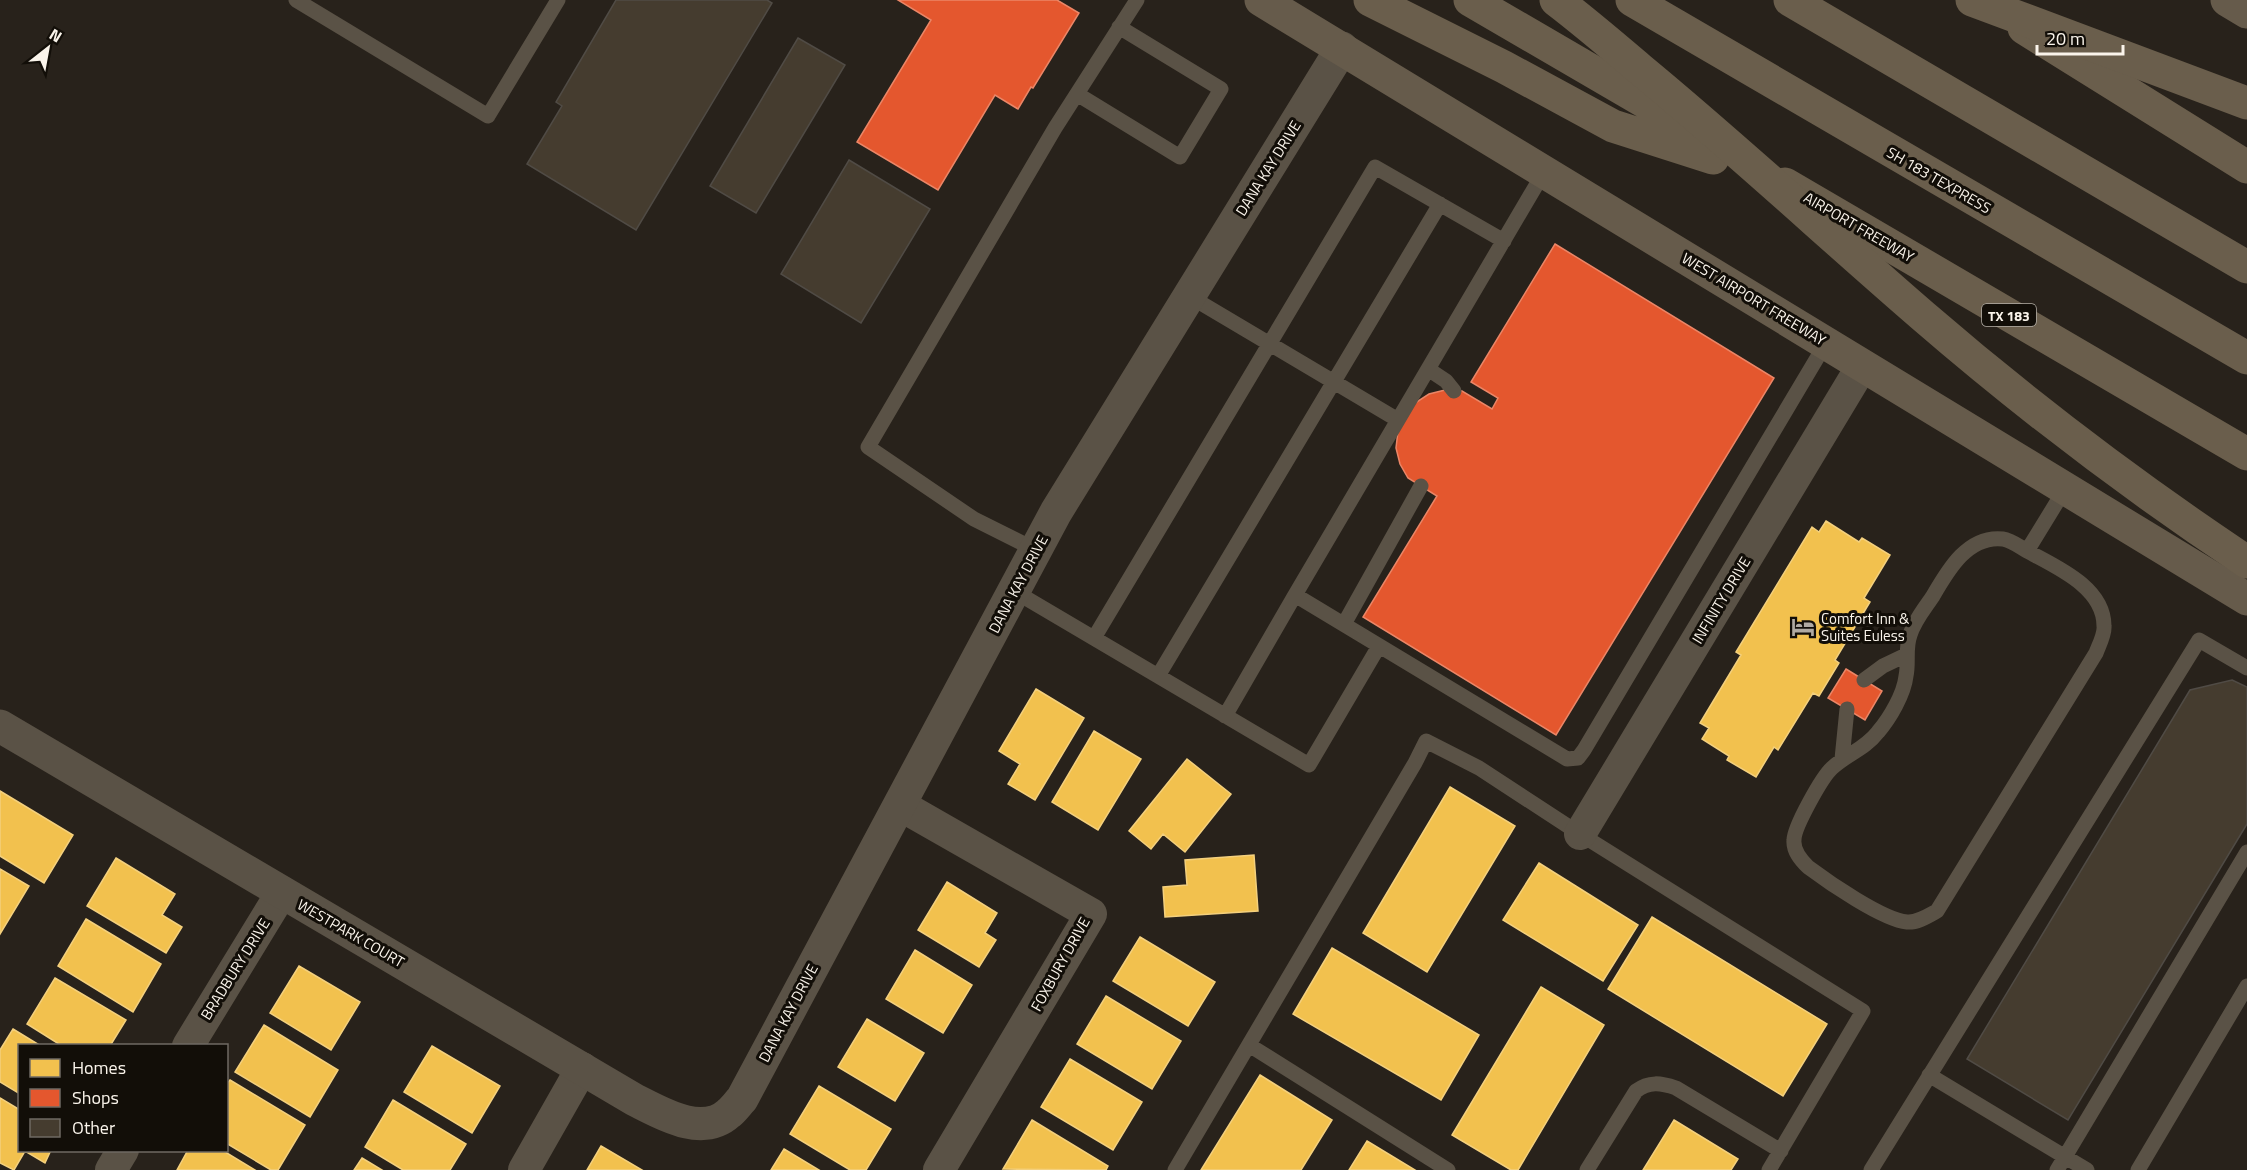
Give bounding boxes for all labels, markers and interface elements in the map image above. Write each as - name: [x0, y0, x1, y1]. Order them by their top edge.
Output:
- north arrow: [18, 18, 78, 78]
- scale bar: [2037, 18, 2122, 56]
- text: N: [45, 22, 67, 48]
- text: 20 m: [2046, 25, 2085, 52]
- street label: DANA KAY DRIVE: [1229, 116, 1307, 220]
- street label: SH 183 TEXPRESS: [1882, 141, 1996, 219]
- street label: AIRPORT FREEWAY: [1800, 186, 1918, 268]
- street label: WEST AIRPORT FREEWAY: [1677, 247, 1831, 351]
- road number: TX 183: [1982, 304, 2036, 326]
- street label: DANA KAY DRIVE: [982, 531, 1054, 637]
- street label: INFINITY DRIVE: [1686, 552, 1756, 648]
- place label: Comfort Inn & Suites Euless: [1821, 607, 1910, 647]
- hotel icon: Comfort Inn & Suites Euless: [1790, 614, 1816, 640]
- street label: WESTPARK COURT: [293, 893, 409, 973]
- street label: FOXBURY DRIVE: [1025, 913, 1095, 1015]
- street label: BRADBURY DRIVE: [195, 914, 275, 1024]
- street label: DANA KAY DRIVE: [752, 960, 824, 1066]
- legend: [18, 1044, 228, 1152]
- text: Homes: [72, 1054, 126, 1081]
- text: Shops: [72, 1084, 119, 1111]
- text: Other: [72, 1114, 115, 1141]

